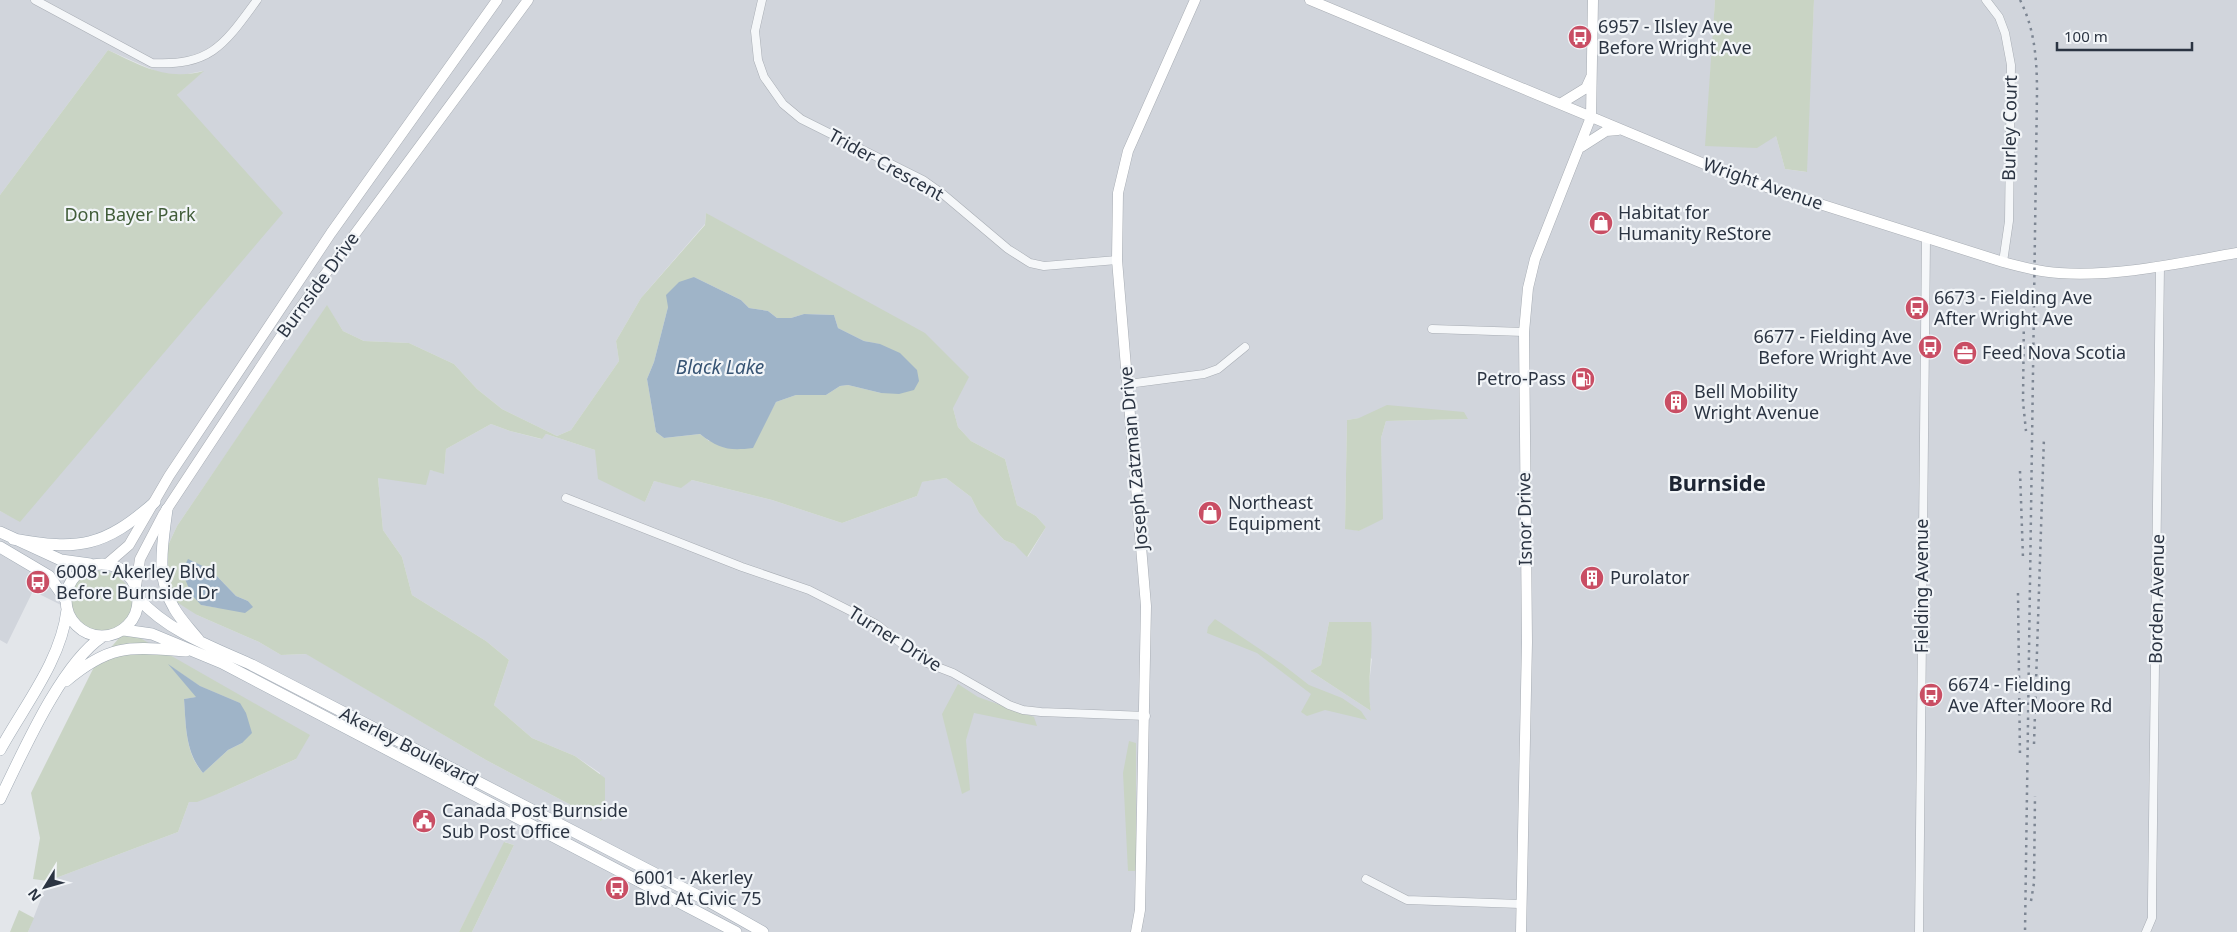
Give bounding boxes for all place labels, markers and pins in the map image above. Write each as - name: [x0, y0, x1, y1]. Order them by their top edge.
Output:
- place label: 6957 - Ilsley Ave Before Wright Ave: [1598, 14, 1752, 59]
- bus stop icon: 6957 - Ilsley Ave Before Wright Ave: [1567, 24, 1593, 50]
- place label: Habitat for Humanity ReStore: [1618, 200, 1771, 245]
- shop icon: Habitat for Humanity ReStore: [1588, 210, 1614, 236]
- place label: 6673 - Fielding Ave After Wright Ave: [1934, 285, 2093, 330]
- bus stop icon: 6673 - Fielding Ave After Wright Ave: [1904, 295, 1930, 321]
- place label: 6677 - Fielding Ave Before Wright Ave: [1753, 324, 1912, 369]
- bus stop icon: 6677 - Fielding Ave Before Wright Ave: [1917, 334, 1943, 360]
- office icon: Feed Nova Scotia: [1952, 340, 1978, 366]
- place label: Feed Nova Scotia: [1982, 340, 2126, 364]
- place label: Petro-Pass: [1476, 366, 1566, 390]
- fuel station icon: Petro-Pass: [1570, 366, 1596, 392]
- place label: Bell Mobility Wright Avenue: [1694, 379, 1819, 424]
- building icon: Bell Mobility Wright Avenue: [1663, 389, 1689, 415]
- place label: Northeast Equipment: [1228, 490, 1321, 535]
- shop icon: Northeast Equipment: [1197, 500, 1223, 526]
- place label: 6008 - Akerley Blvd Before Burnside Dr: [56, 559, 219, 604]
- building icon: Purolator: [1579, 565, 1605, 591]
- place label: Purolator: [1610, 565, 1690, 589]
- bus stop icon: 6008 - Akerley Blvd Before Burnside Dr: [25, 569, 51, 595]
- place label: 6674 - Fielding Ave After Moore Rd: [1948, 672, 2112, 717]
- bus stop icon: 6674 - Fielding Ave After Moore Rd: [1918, 682, 1944, 708]
- place label: Canada Post Burnside Sub Post Office: [442, 798, 628, 843]
- public building icon: Canada Post Burnside Sub Post Office: [411, 808, 437, 834]
- place label: 6001 - Akerley Blvd At Civic 75: [634, 865, 762, 910]
- bus stop icon: 6001 - Akerley Blvd At Civic 75: [604, 875, 630, 901]

